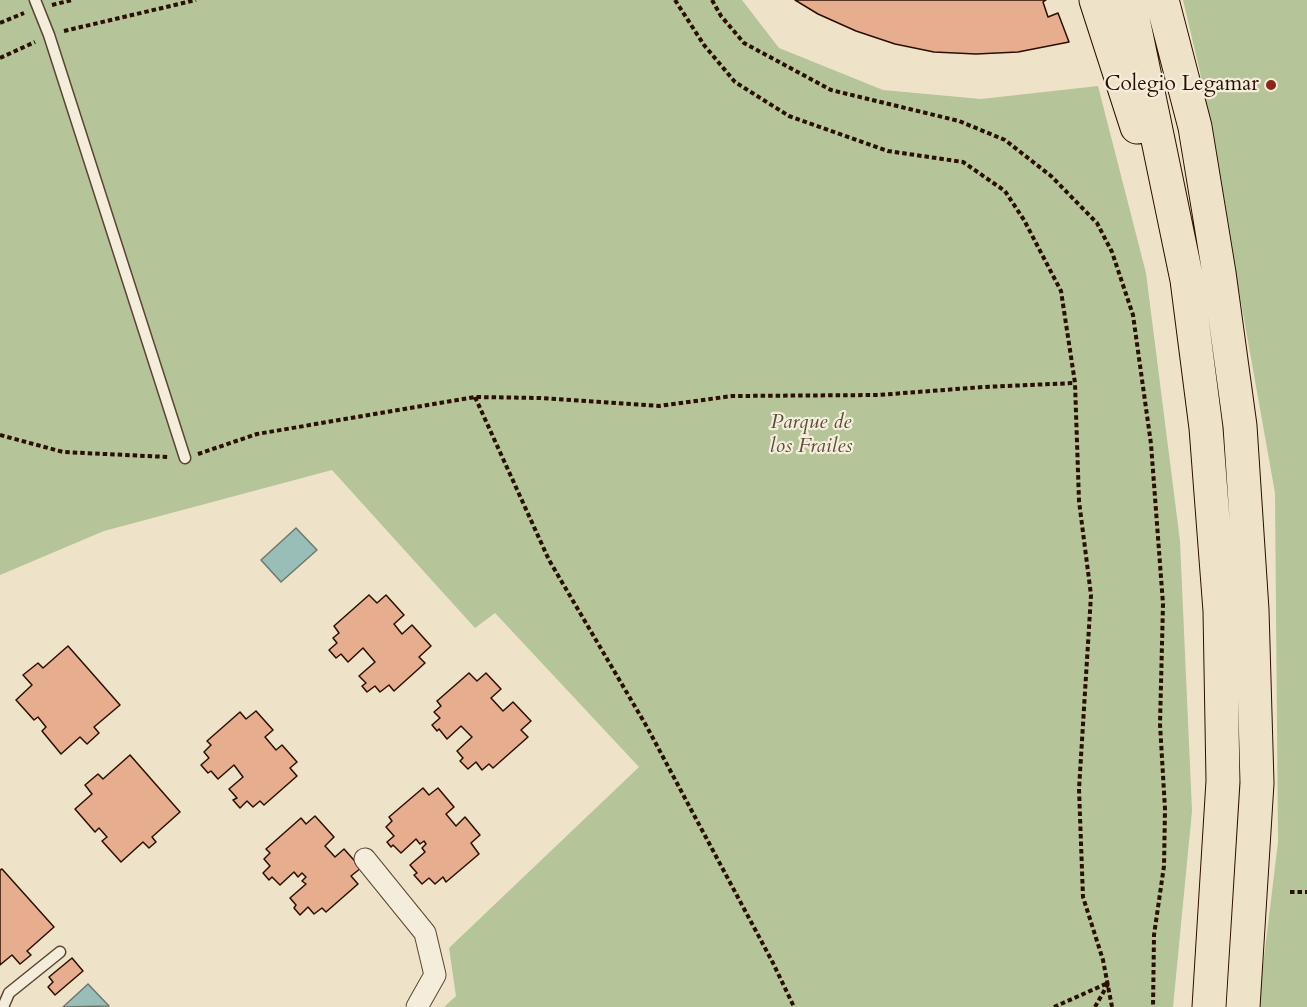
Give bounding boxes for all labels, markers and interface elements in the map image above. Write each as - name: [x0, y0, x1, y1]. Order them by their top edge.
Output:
- place label: Colegio Legamar: [1104, 72, 1259, 98]
- marker: Colegio Legamar: [1264, 78, 1278, 92]
- park label: Parque de los Frailes: [770, 410, 852, 460]

